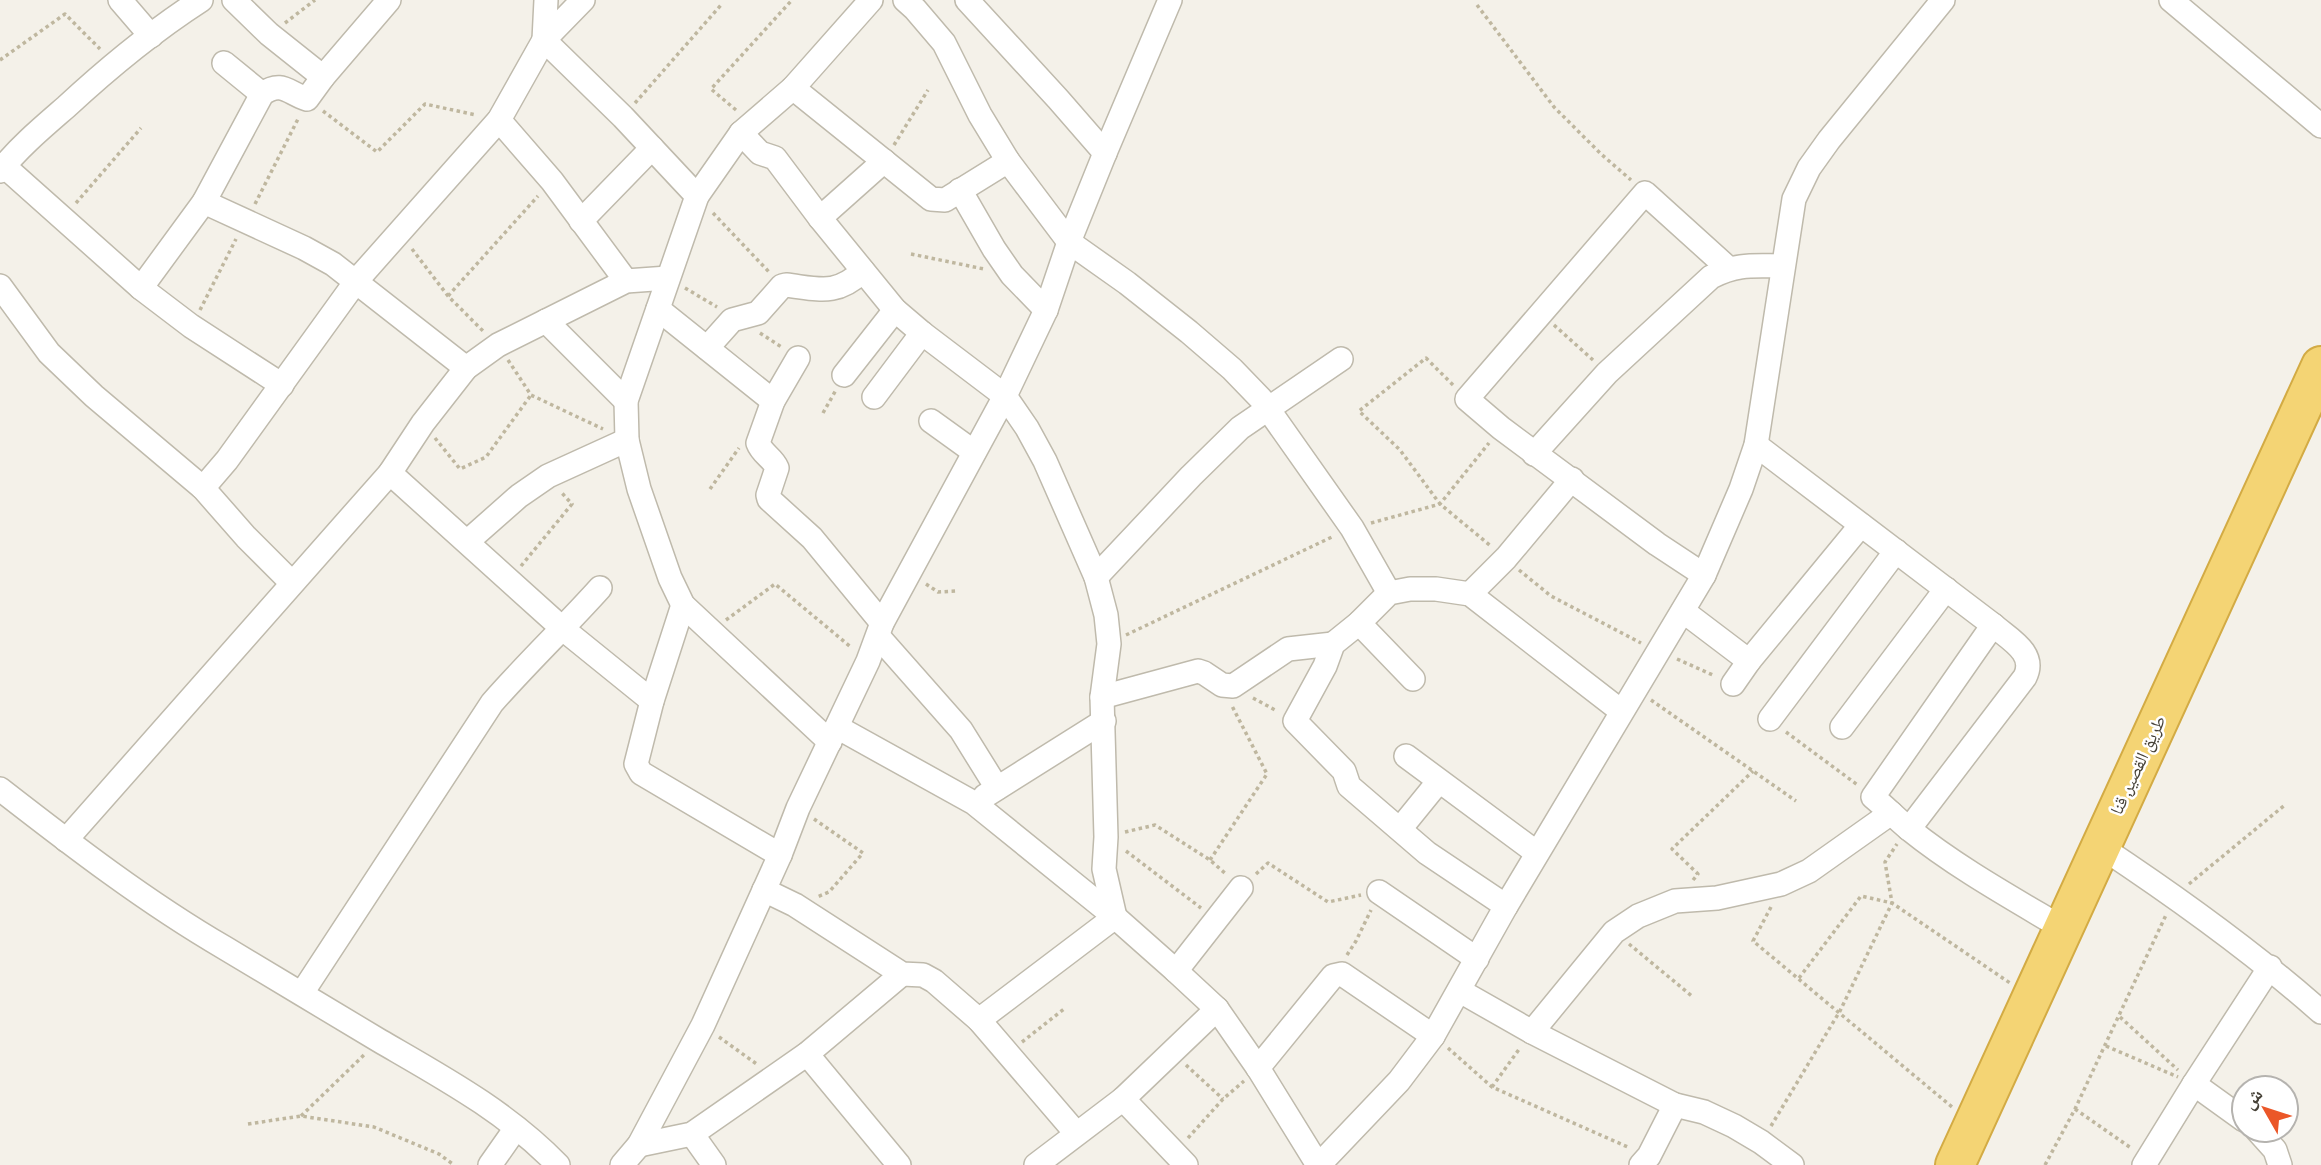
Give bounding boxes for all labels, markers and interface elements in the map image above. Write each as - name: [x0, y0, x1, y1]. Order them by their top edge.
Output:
- street label: طريق القصير, قنا: [2105, 711, 2171, 818]
- north arrow: [2230, 1074, 2300, 1144]
- text: ش: [2236, 1083, 2267, 1114]

